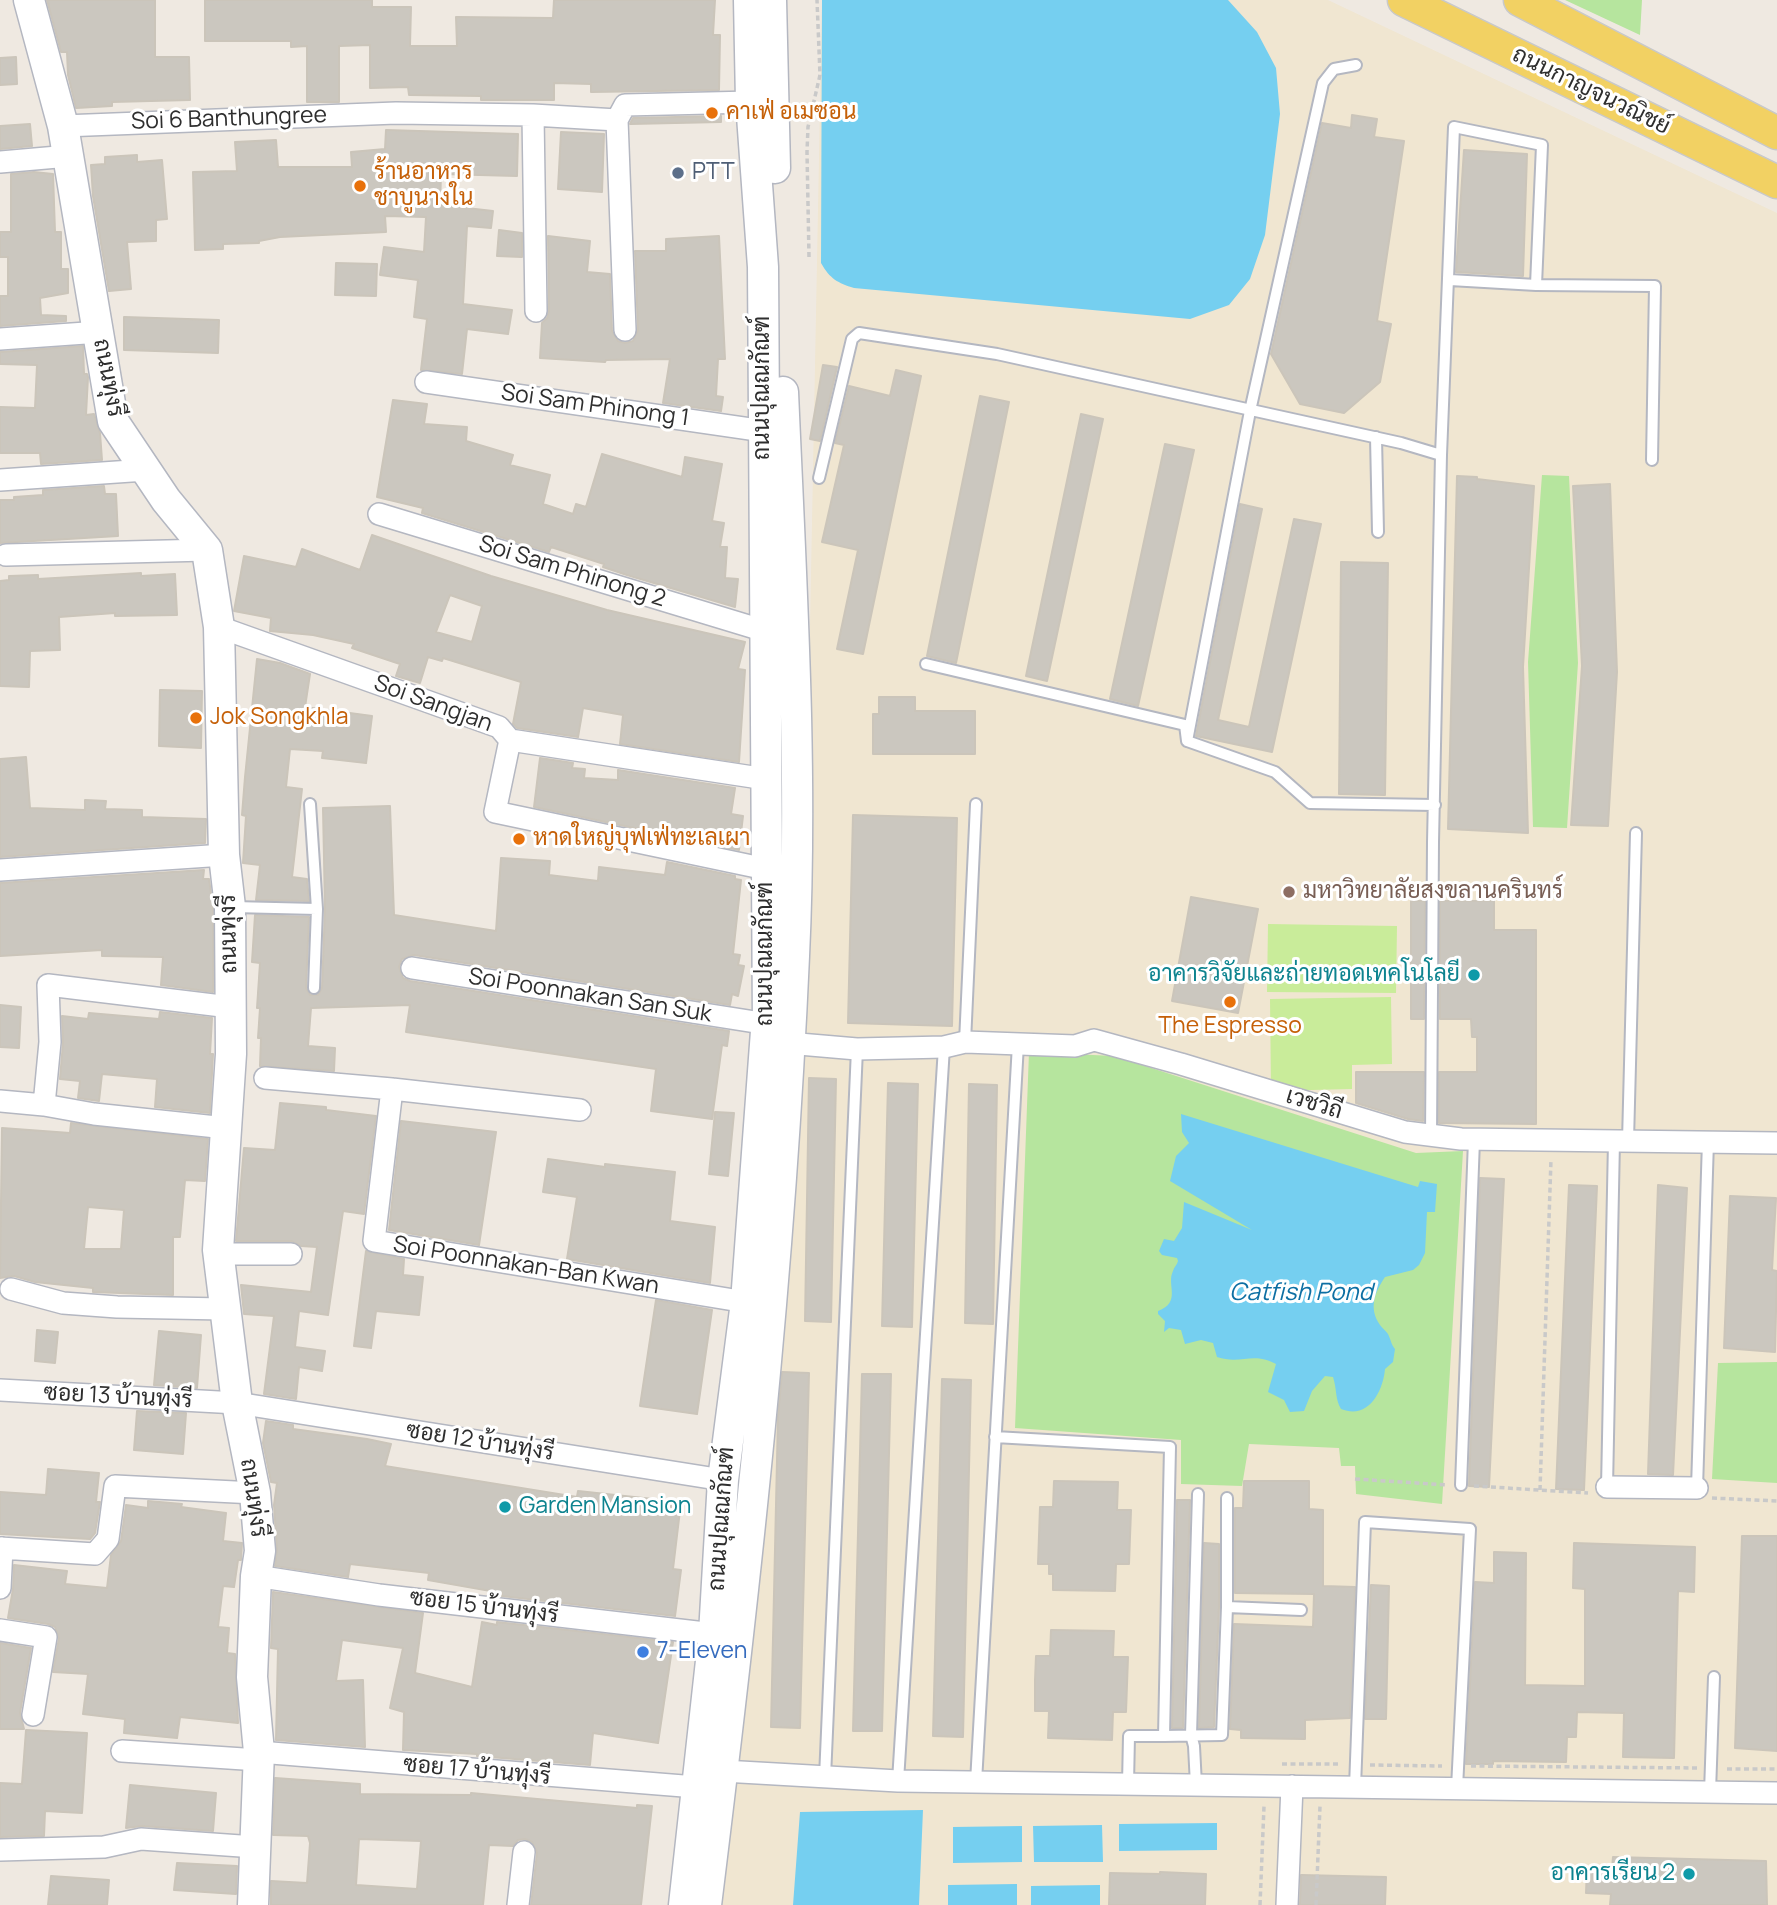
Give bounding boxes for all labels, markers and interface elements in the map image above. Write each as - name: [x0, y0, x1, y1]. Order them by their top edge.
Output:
- street label: ถนนกาญจนวณิชย์: [1508, 41, 1674, 141]
- place label: คาเฟ่ อเมซอน: [726, 99, 856, 127]
- street label: Soi 6 Banthungree: [131, 102, 327, 136]
- marker: คาเฟ่ อเมซอน: [704, 105, 720, 121]
- place label: ร้านอาหาร ชาบูนางใน: [374, 159, 474, 213]
- place label: PTT: [692, 159, 735, 187]
- marker: PTT: [670, 165, 686, 181]
- marker: ร้านอาหาร ชาบูนางใน: [352, 178, 368, 194]
- street label: ถนนปุณณกัณฑ์: [749, 316, 777, 460]
- street label: ถนนทุ่งรี: [87, 336, 129, 420]
- street label: Soi Sam Phinong 1: [499, 379, 691, 433]
- street label: Soi Sam Phinong 2: [475, 530, 669, 614]
- street label: Soi Sangjan: [370, 670, 496, 738]
- place label: Jok Songkhla: [210, 704, 349, 732]
- marker: Jok Songkhla: [188, 710, 204, 726]
- place label: หาดใหญ่บุฟเฟ่ทะเลเผา: [533, 825, 750, 853]
- marker: หาดใหญ่บุฟเฟ่ทะเลเผา: [511, 831, 527, 847]
- place label: มหาวิทยาลัยสงขลานครินทร์: [1303, 878, 1563, 906]
- street label: ถนนปุณณกัณฑ์: [752, 882, 780, 1026]
- marker: มหาวิทยาลัยสงขลานครินทร์: [1281, 884, 1297, 900]
- street label: ถนนทุ่งรี: [215, 894, 243, 974]
- place label: อาคารวิจัยและถ่ายทอดเทคโนโลยี: [1148, 961, 1460, 989]
- street label: Soi Poonnakan San Suk: [466, 963, 714, 1029]
- marker: อาคารวิจัยและถ่ายทอดเทคโนโลยี: [1466, 967, 1482, 983]
- marker: The Espresso: [1222, 994, 1238, 1010]
- place label: The Espresso: [1158, 1013, 1302, 1041]
- street label: เวชวิถี: [1282, 1082, 1346, 1126]
- street label: Soi Poonnakan-Ban Kwan: [391, 1231, 661, 1301]
- water label: Catfish Pond: [1229, 1279, 1373, 1307]
- street label: ซอย 13 บ้านทุ่งรี: [43, 1379, 193, 1415]
- street label: ซอย 12 บ้านทุ่งรี: [404, 1417, 556, 1467]
- street label: ถนนปุณณกัณฑ์: [703, 1446, 741, 1592]
- street label: ถนนทุ่งรี: [234, 1457, 272, 1539]
- place label: Garden Mansion: [519, 1493, 692, 1521]
- marker: Garden Mansion: [497, 1499, 513, 1515]
- street label: ซอย 15 บ้านทุ่งรี: [408, 1584, 560, 1630]
- place label: 7-Eleven: [657, 1638, 747, 1666]
- marker: 7-Eleven: [635, 1644, 651, 1660]
- street label: ซอย 17 บ้านทุ่งรี: [402, 1751, 552, 1791]
- place label: อาคารเรียน 2: [1550, 1860, 1675, 1888]
- marker: อาคารเรียน 2: [1681, 1866, 1697, 1882]

